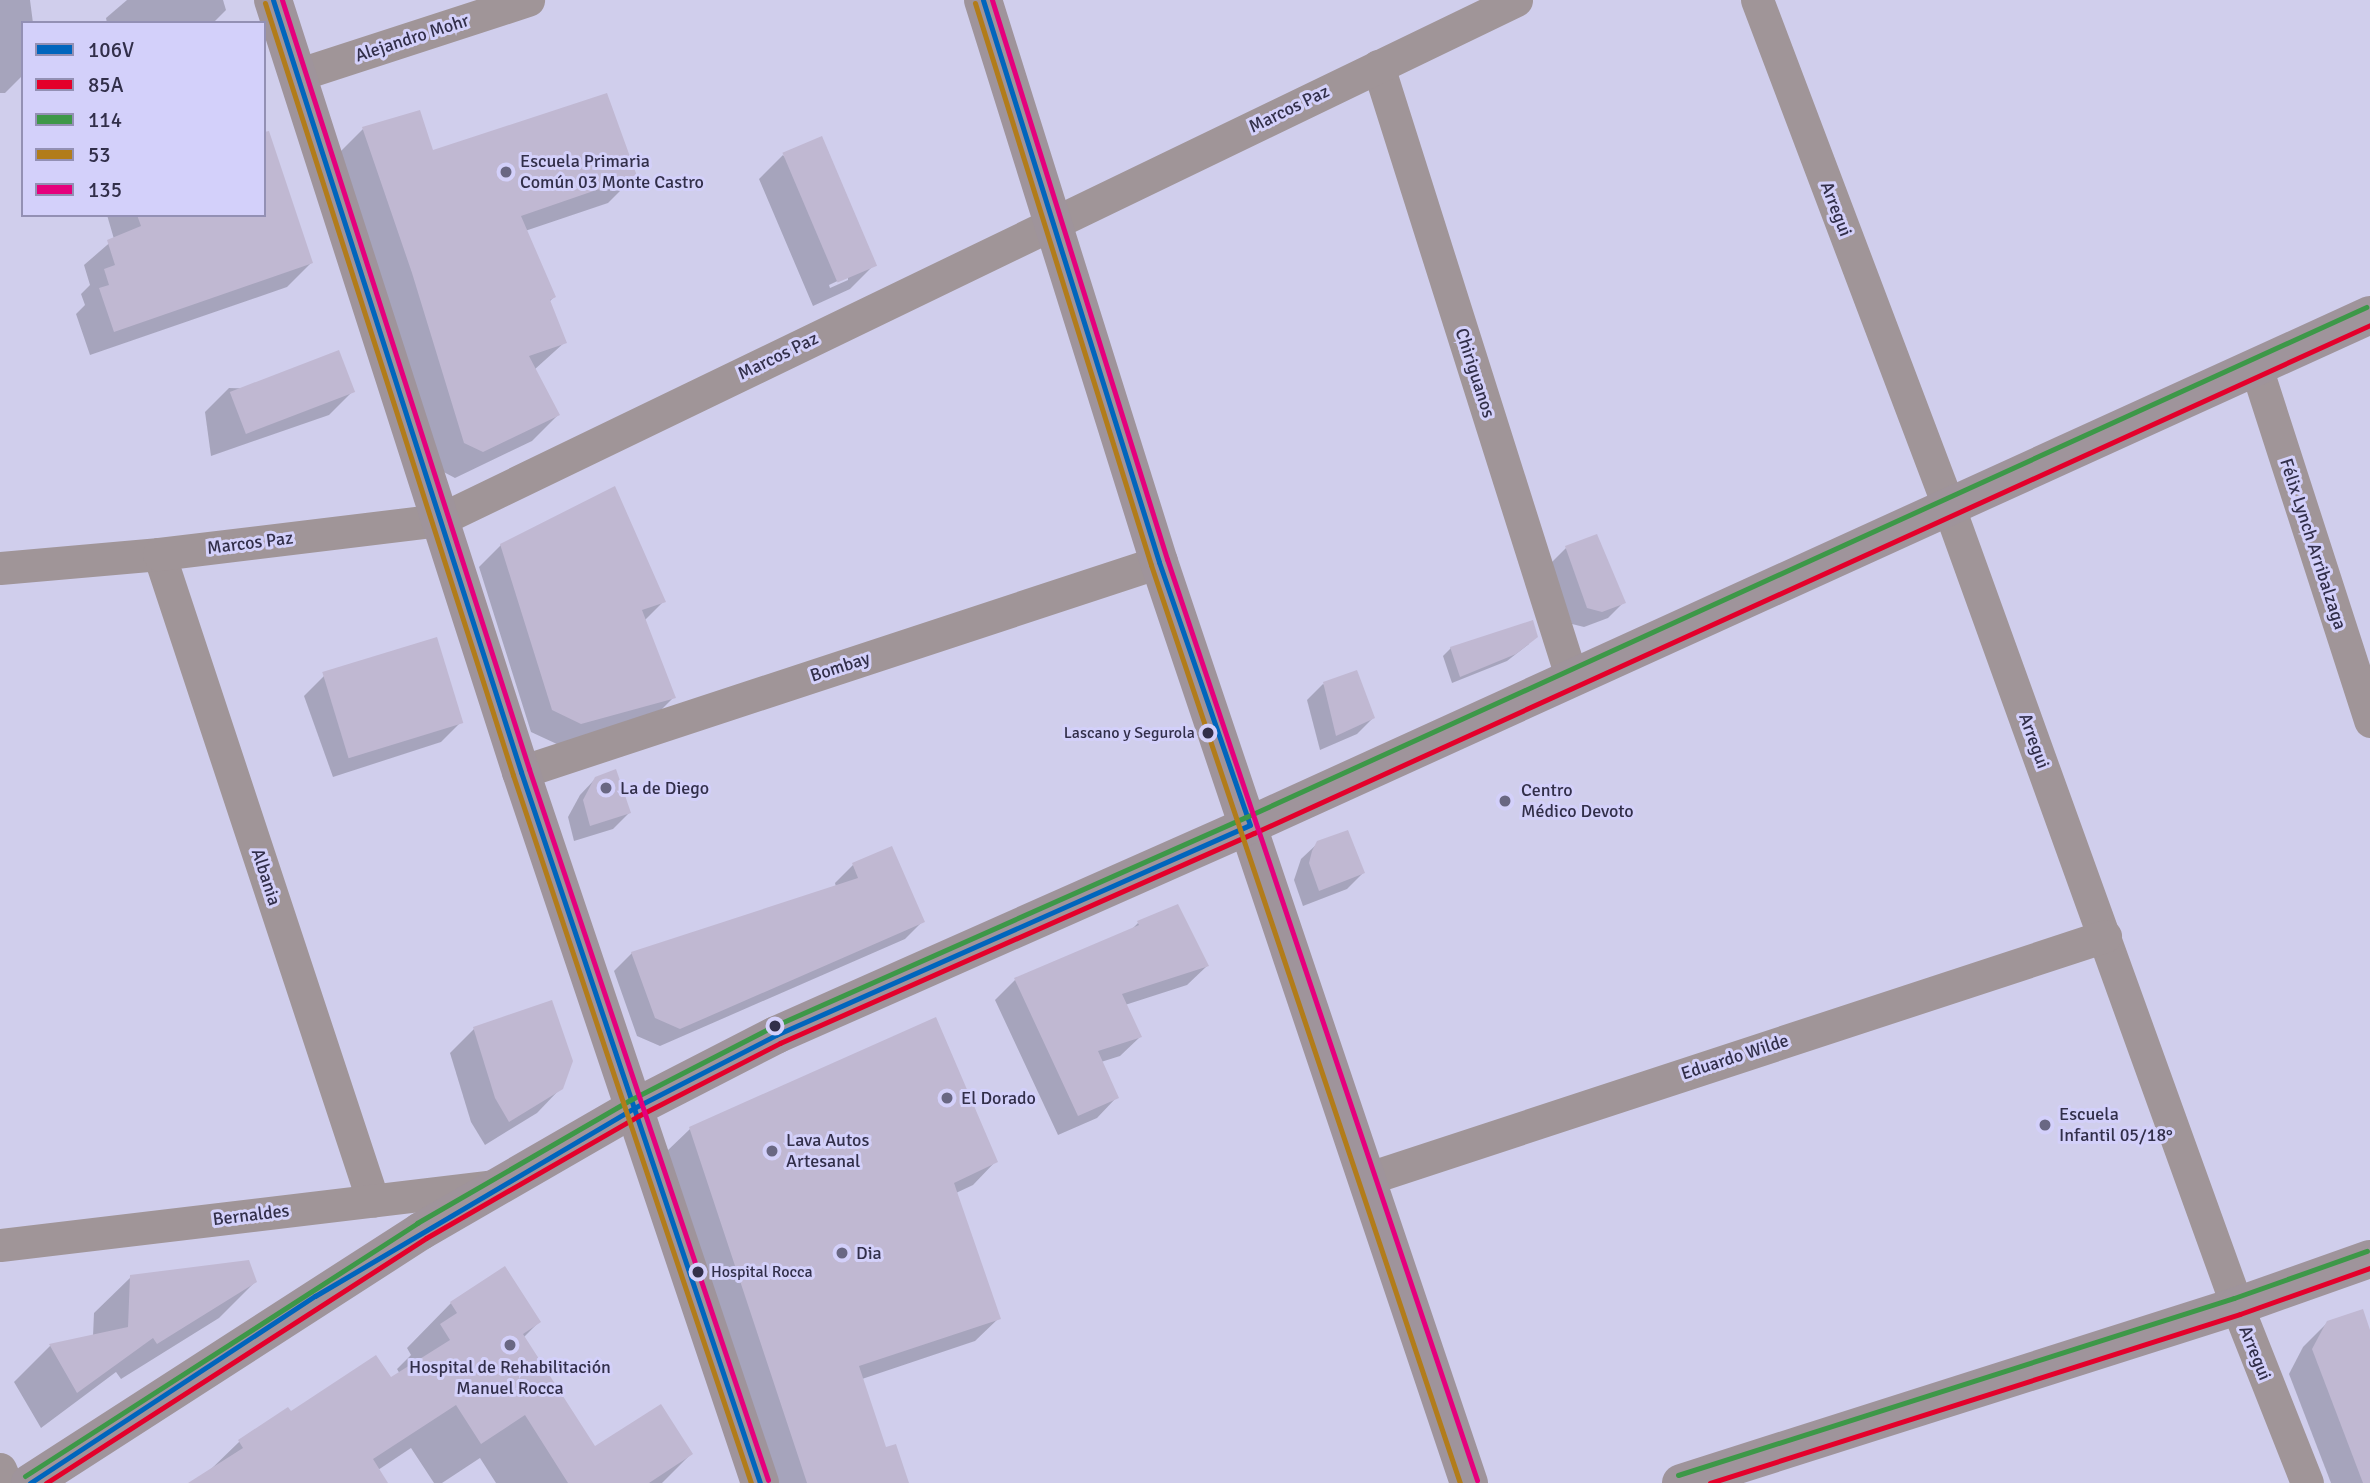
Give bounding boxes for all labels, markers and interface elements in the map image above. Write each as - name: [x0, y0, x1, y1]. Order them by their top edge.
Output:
- street label: Alejandro Mohr: [352, 9, 472, 67]
- legend: [21, 21, 266, 217]
- text: 106V: [88, 37, 134, 63]
- text: 85A: [88, 72, 124, 98]
- street label: Marcos Paz: [1245, 80, 1333, 138]
- text: 114: [88, 107, 122, 133]
- text: 53: [88, 142, 111, 168]
- place label: Escuela Primaria Común 03 Monte Castro: [520, 151, 704, 194]
- marker: Escuela Primaria Común 03 Monte Castro: [498, 164, 514, 180]
- text: 135: [88, 177, 122, 203]
- street label: Arregui: [1816, 178, 1856, 240]
- street label: Chiriguanos: [1450, 325, 1500, 421]
- street label: Marcos Paz: [734, 327, 822, 385]
- street label: Félix Lynch Arribalzaga: [2275, 456, 2351, 632]
- street label: Marcos Paz: [206, 527, 294, 559]
- street label: Bombay: [807, 647, 873, 687]
- street label: Arregui: [2014, 710, 2054, 772]
- place label: Lascano y Segurola: [1064, 723, 1195, 743]
- marker: Lascano y Segurola: [1201, 726, 1215, 740]
- place label: La de Diego: [620, 777, 709, 799]
- marker: La de Diego: [598, 780, 614, 796]
- place label: Centro Médico Devoto: [1521, 780, 1634, 822]
- marker: Centro Médico Devoto: [1495, 791, 1515, 811]
- street label: Albania: [247, 846, 285, 908]
- unlabelled marker: [768, 1019, 782, 1033]
- street label: Eduardo Wilde: [1679, 1029, 1791, 1085]
- place label: El Dorado: [961, 1087, 1036, 1109]
- marker: El Dorado: [939, 1090, 955, 1106]
- place label: Escuela Infantil 05/18°: [2059, 1104, 2173, 1146]
- marker: Escuela Infantil 05/18°: [2037, 1117, 2053, 1133]
- place label: Lava Autos Artesanal: [786, 1130, 869, 1172]
- marker: Lava Autos Artesanal: [764, 1143, 780, 1159]
- street label: Bernaldes: [211, 1200, 291, 1230]
- place label: Dia: [856, 1242, 882, 1264]
- marker: Dia: [834, 1245, 850, 1261]
- place label: Hospital Rocca: [711, 1262, 813, 1282]
- marker: Hospital Rocca: [691, 1265, 705, 1279]
- street label: Arregui: [2234, 1322, 2276, 1384]
- marker: Hospital de Rehabilitación Manuel Rocca: [500, 1335, 520, 1355]
- place label: Hospital de Rehabilitación Manuel Rocca: [409, 1357, 611, 1400]

